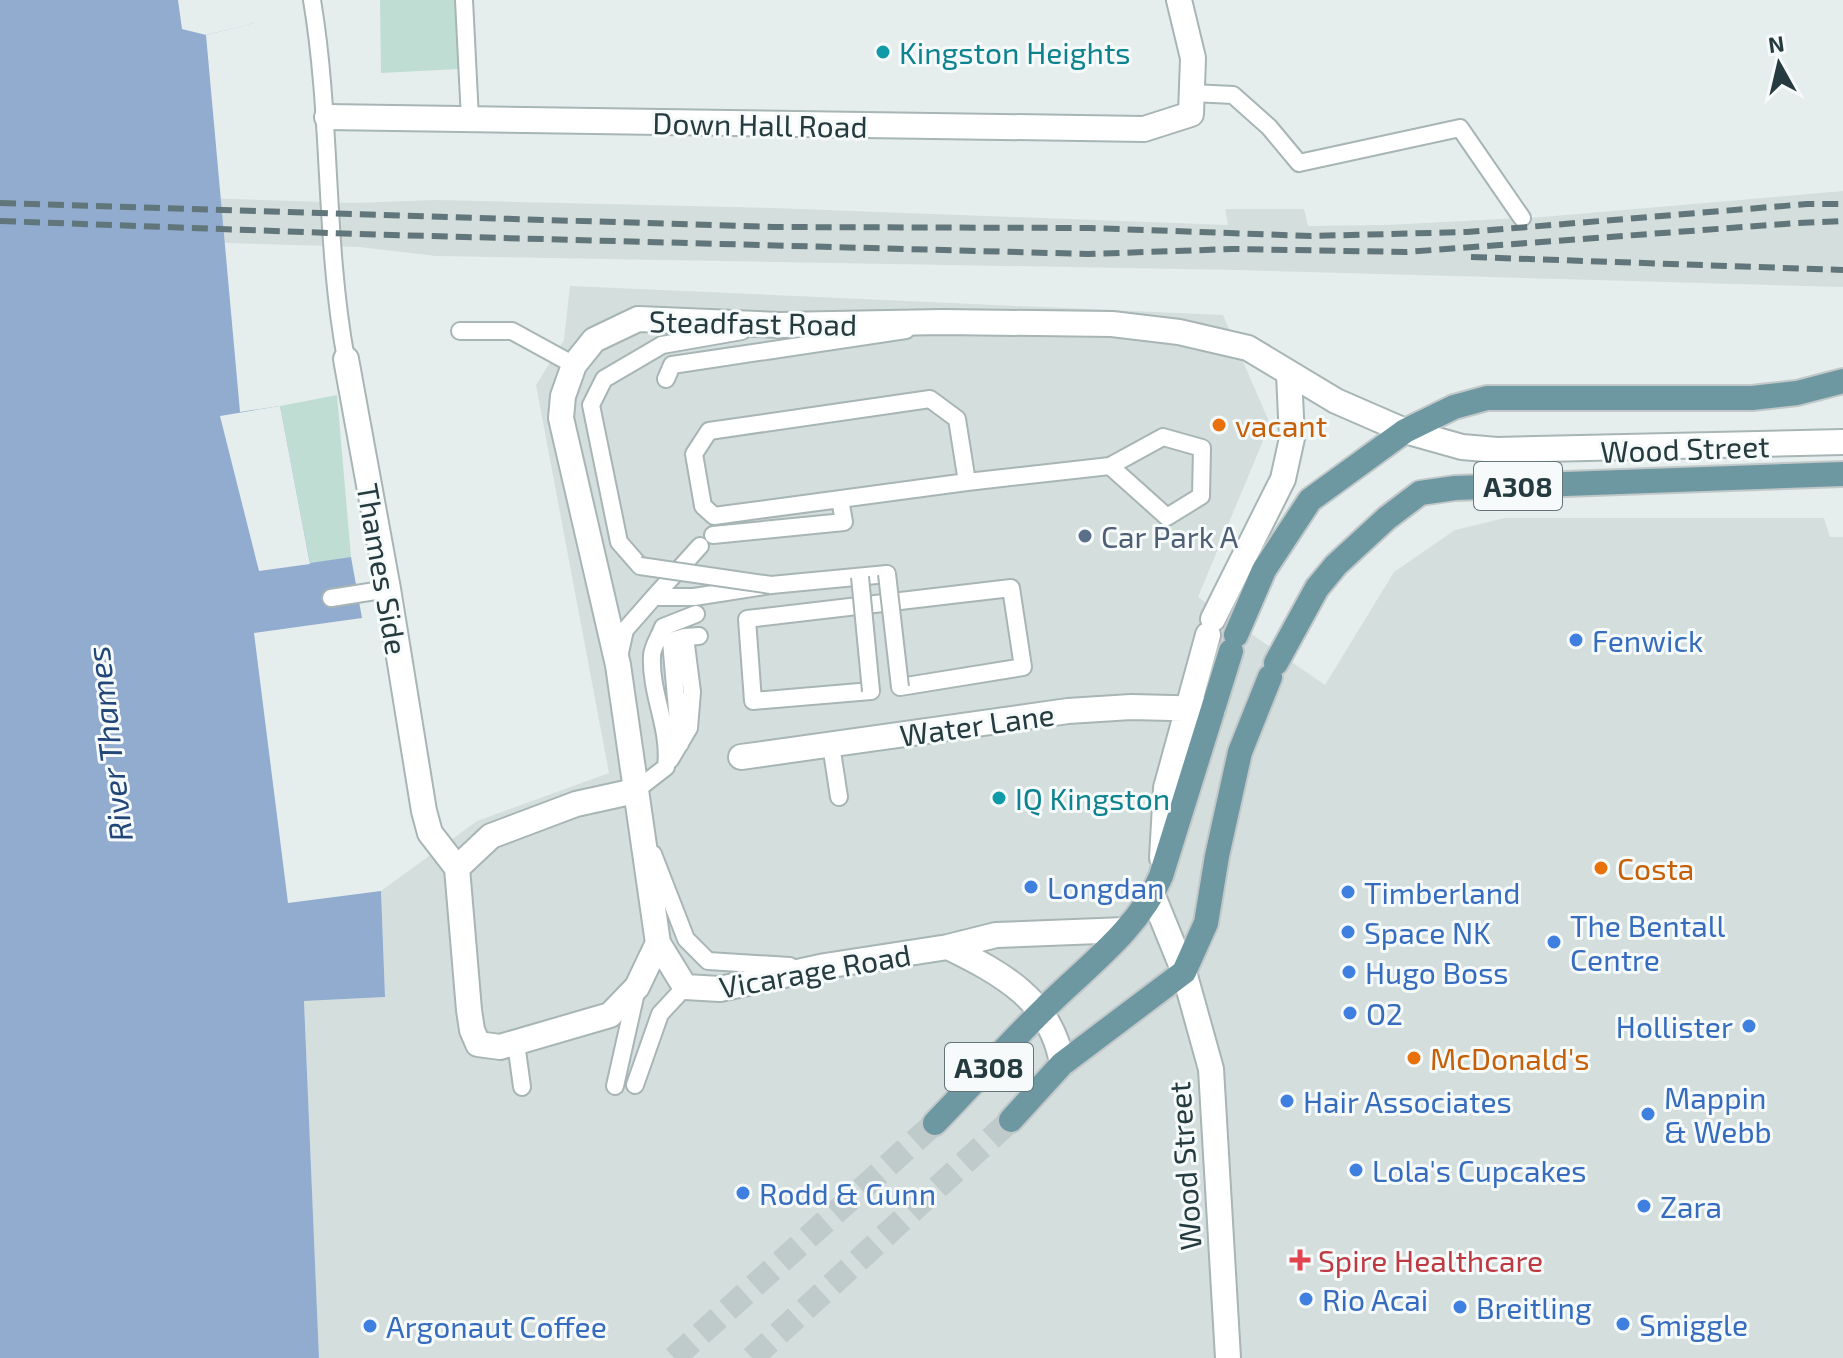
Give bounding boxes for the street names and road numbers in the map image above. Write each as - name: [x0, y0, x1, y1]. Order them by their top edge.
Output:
- street label: Down Hall Road: [652, 104, 868, 144]
- street label: Steadfast Road: [649, 302, 857, 342]
- street label: Wood Street: [1600, 427, 1770, 469]
- road number: A308: [1474, 462, 1562, 510]
- street label: Thames Side: [350, 481, 416, 657]
- street label: Water Lane: [897, 695, 1057, 753]
- street label: Vicarage Road: [716, 935, 914, 1005]
- road number: A308: [945, 1043, 1033, 1091]
- street label: Wood Street: [1160, 1080, 1208, 1252]

